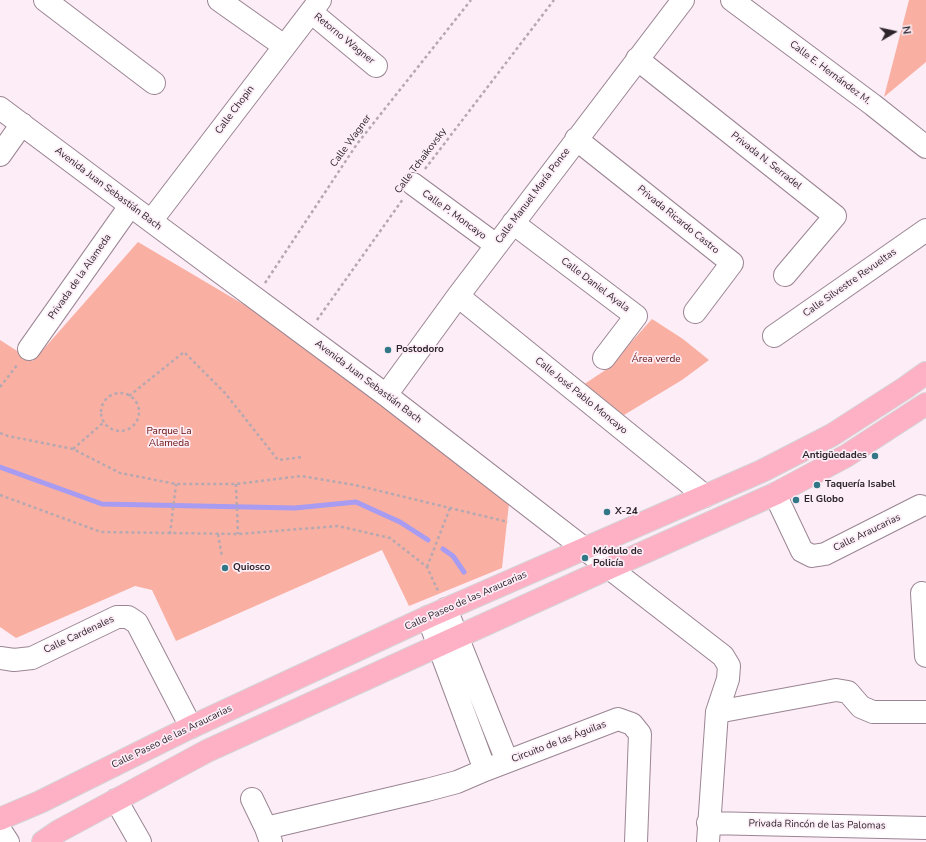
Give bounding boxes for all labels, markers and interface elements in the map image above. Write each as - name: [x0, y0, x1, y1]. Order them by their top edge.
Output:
- street label: Retorno Wagner: [311, 11, 377, 67]
- north arrow: [874, 12, 914, 52]
- text: N: [898, 25, 914, 35]
- street label: Calle E. Hernández M.: [787, 38, 873, 108]
- street label: Calle Chopin: [213, 83, 257, 137]
- street label: Calle Wagner: [328, 112, 374, 170]
- street label: Calle Tchaikovsky: [392, 126, 450, 196]
- street label: Privada N. Serradel: [728, 130, 804, 192]
- street label: Avenida Juan Sebastián Bach: [52, 145, 164, 233]
- street label: Calle Manuel María Ponce: [493, 146, 573, 246]
- street label: Privada Ricardo Castro: [635, 183, 721, 257]
- street label: Calle P. Moncayo: [420, 188, 488, 242]
- street label: Privada de la Alameda: [46, 232, 114, 322]
- street label: Calle Silvestre Revueltas: [801, 246, 899, 320]
- street label: Calle Daniel Ayala: [558, 255, 632, 315]
- street label: Avenida Juan Sebastián Bach: [312, 338, 424, 426]
- place label: Postodoro: [396, 344, 444, 356]
- marker: Postodoro: [383, 345, 393, 355]
- park label: Área verde: [631, 354, 681, 366]
- street label: Calle José Pablo Moncayo: [532, 355, 630, 437]
- park label: Parque La Alameda: [147, 426, 191, 450]
- place label: Antigüedades: [802, 450, 867, 462]
- marker: Antigüedades: [870, 451, 880, 461]
- place label: Taquería Isabel: [825, 479, 896, 491]
- marker: Taquería Isabel: [812, 480, 822, 490]
- place label: El Globo: [804, 494, 844, 506]
- marker: El Globo: [791, 495, 801, 505]
- place label: X-24: [615, 506, 638, 518]
- marker: X-24: [602, 507, 612, 517]
- street label: Calle Araucarias: [831, 512, 903, 554]
- place label: Módulo de Policía: [593, 546, 642, 570]
- marker: Módulo de Policía: [580, 553, 590, 563]
- place label: Quiosco: [233, 562, 270, 574]
- marker: Quiosco: [220, 563, 230, 573]
- street label: Calle Paseo de las Araucarias: [403, 569, 529, 633]
- street label: Calle Cardenales: [42, 613, 116, 657]
- street label: Calle Paseo de las Araucarias: [110, 703, 234, 771]
- street label: Circuito de las Águilas: [510, 718, 608, 766]
- street label: Privada Rincón de las Palomas: [748, 818, 886, 832]

